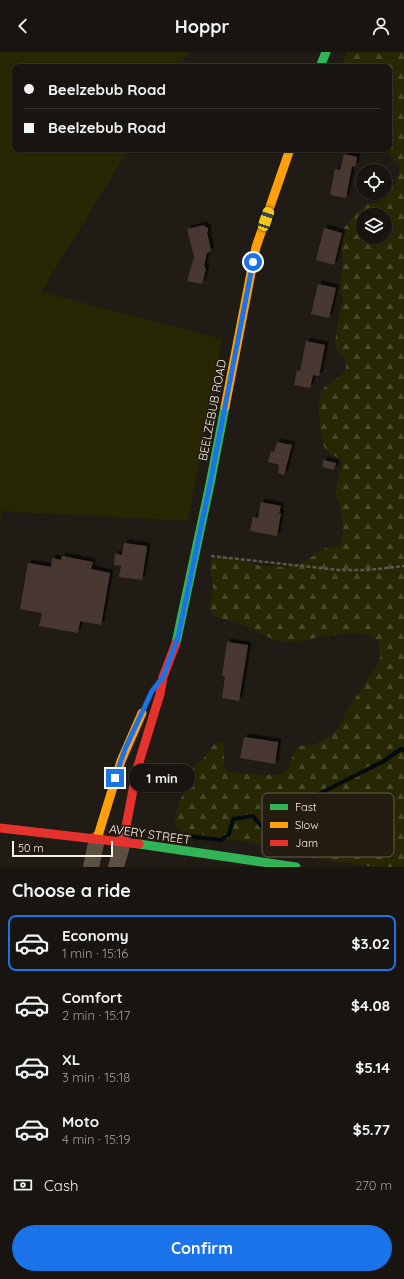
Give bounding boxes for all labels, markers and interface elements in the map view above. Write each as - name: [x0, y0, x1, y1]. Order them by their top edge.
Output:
- icon: back: [12, 15, 34, 37]
- text: Hoppr: [175, 15, 229, 38]
- icon: person: [370, 15, 392, 37]
- text: Beelzebub Road: [48, 80, 166, 99]
- text: Beelzebub Road: [48, 118, 166, 137]
- map controls: [356, 164, 392, 244]
- button: locate: [356, 164, 392, 200]
- car: [256, 206, 276, 232]
- button: layers: [356, 208, 392, 244]
- route start: [244, 253, 262, 271]
- street label: BEELZEBUB ROAD: [195, 358, 229, 462]
- callout: 1 min: [129, 764, 195, 792]
- route end: [106, 769, 124, 787]
- text: 1 min: [146, 770, 178, 786]
- legend: [262, 793, 394, 857]
- text: Fast: [295, 800, 317, 814]
- text: Slow: [295, 818, 319, 832]
- street label: AVERY STREET: [108, 821, 192, 847]
- text: Jam: [295, 836, 318, 850]
- scale bar: [12, 839, 113, 858]
- text: 50 m: [18, 841, 44, 855]
- text: Choose a ride: [12, 879, 131, 902]
- icon: car: [14, 925, 50, 961]
- text: Economy: [62, 926, 129, 945]
- text: $3.02: [352, 934, 390, 953]
- text: 1 min · 15:16: [62, 945, 128, 961]
- icon: car: [14, 987, 50, 1023]
- text: Comfort: [62, 988, 123, 1007]
- text: $4.08: [351, 996, 390, 1015]
- text: 2 min · 15:17: [62, 1007, 130, 1023]
- icon: car: [14, 1049, 50, 1085]
- text: XL: [62, 1050, 80, 1069]
- text: $5.14: [355, 1058, 390, 1077]
- text: 3 min · 15:18: [62, 1069, 130, 1085]
- icon: car: [14, 1111, 50, 1147]
- text: Moto: [62, 1112, 99, 1131]
- text: $5.77: [353, 1120, 390, 1139]
- text: 4 min · 15:19: [62, 1131, 131, 1147]
- icon: cash: [12, 1174, 34, 1196]
- text: Cash: [44, 1176, 78, 1195]
- text: 270 m: [355, 1177, 392, 1193]
- button: Confirm: [12, 1225, 392, 1271]

